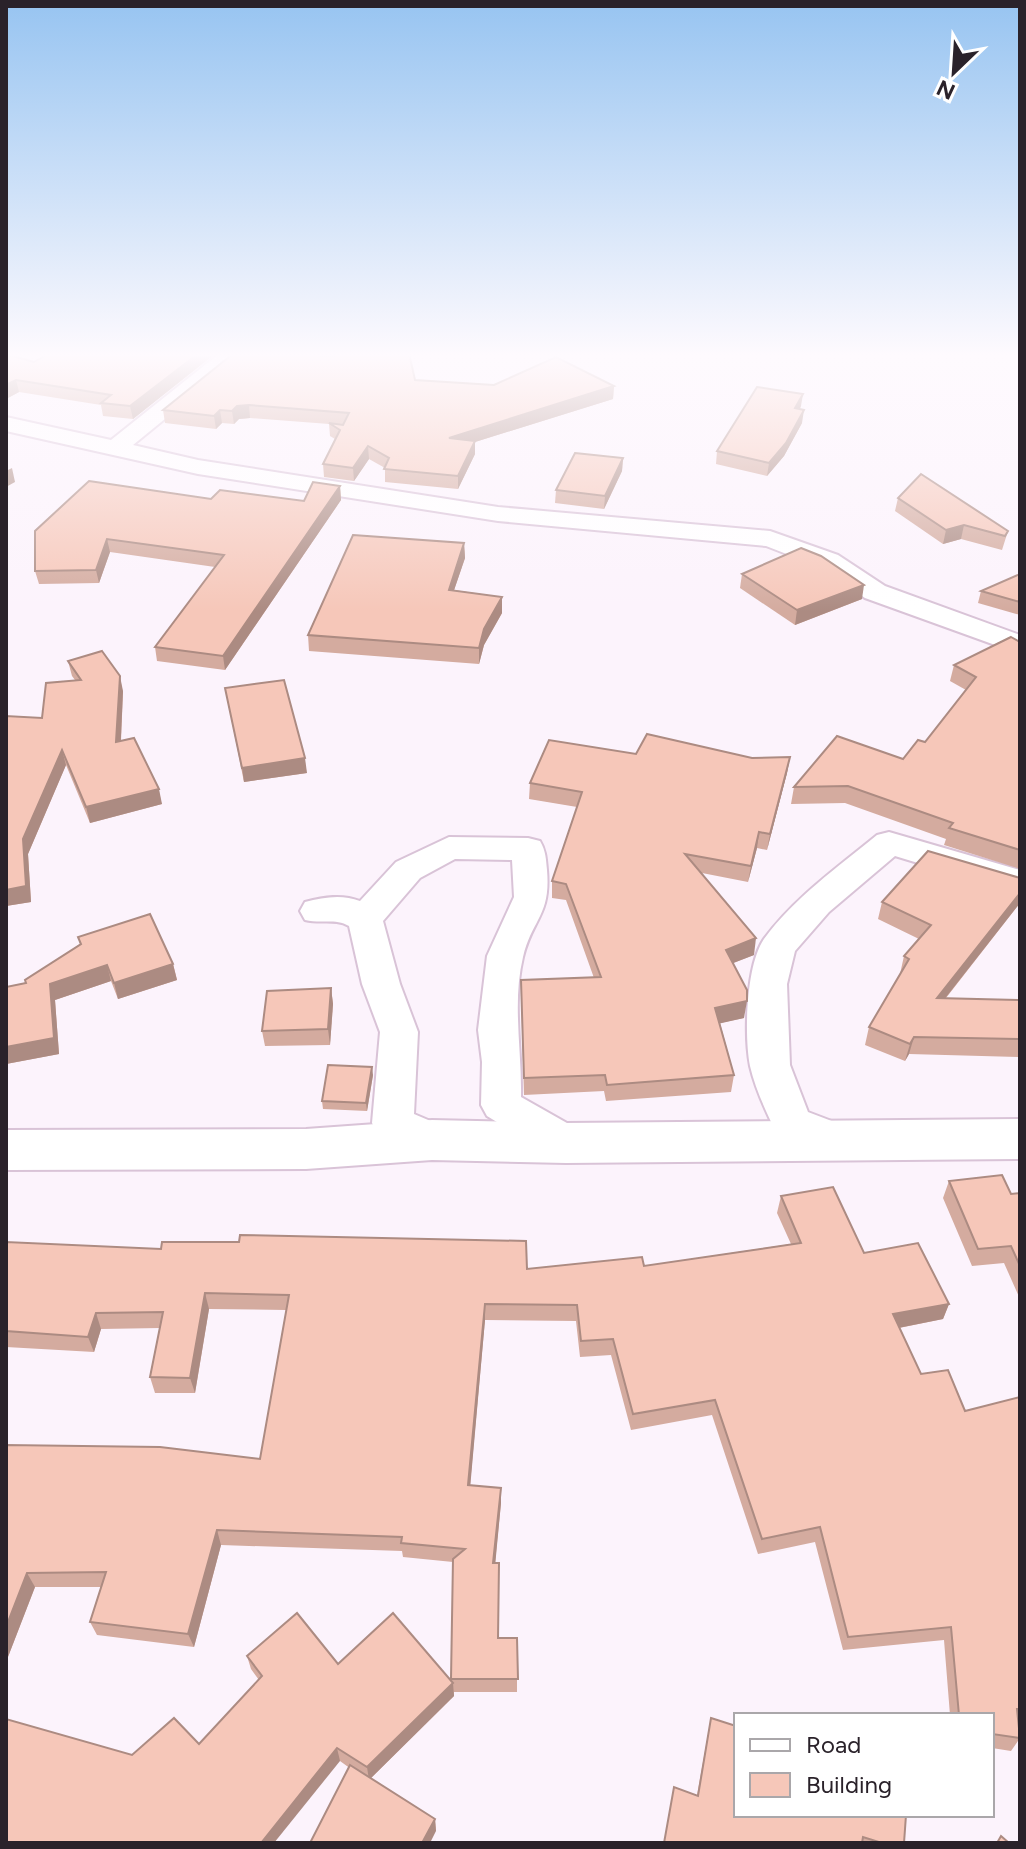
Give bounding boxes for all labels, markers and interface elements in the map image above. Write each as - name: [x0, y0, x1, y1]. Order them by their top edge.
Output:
- north arrow: [914, 32, 994, 112]
- text: N: [932, 74, 959, 106]
- legend: [734, 1713, 994, 1817]
- text: Road: [806, 1730, 861, 1759]
- text: Building: [806, 1770, 892, 1799]

